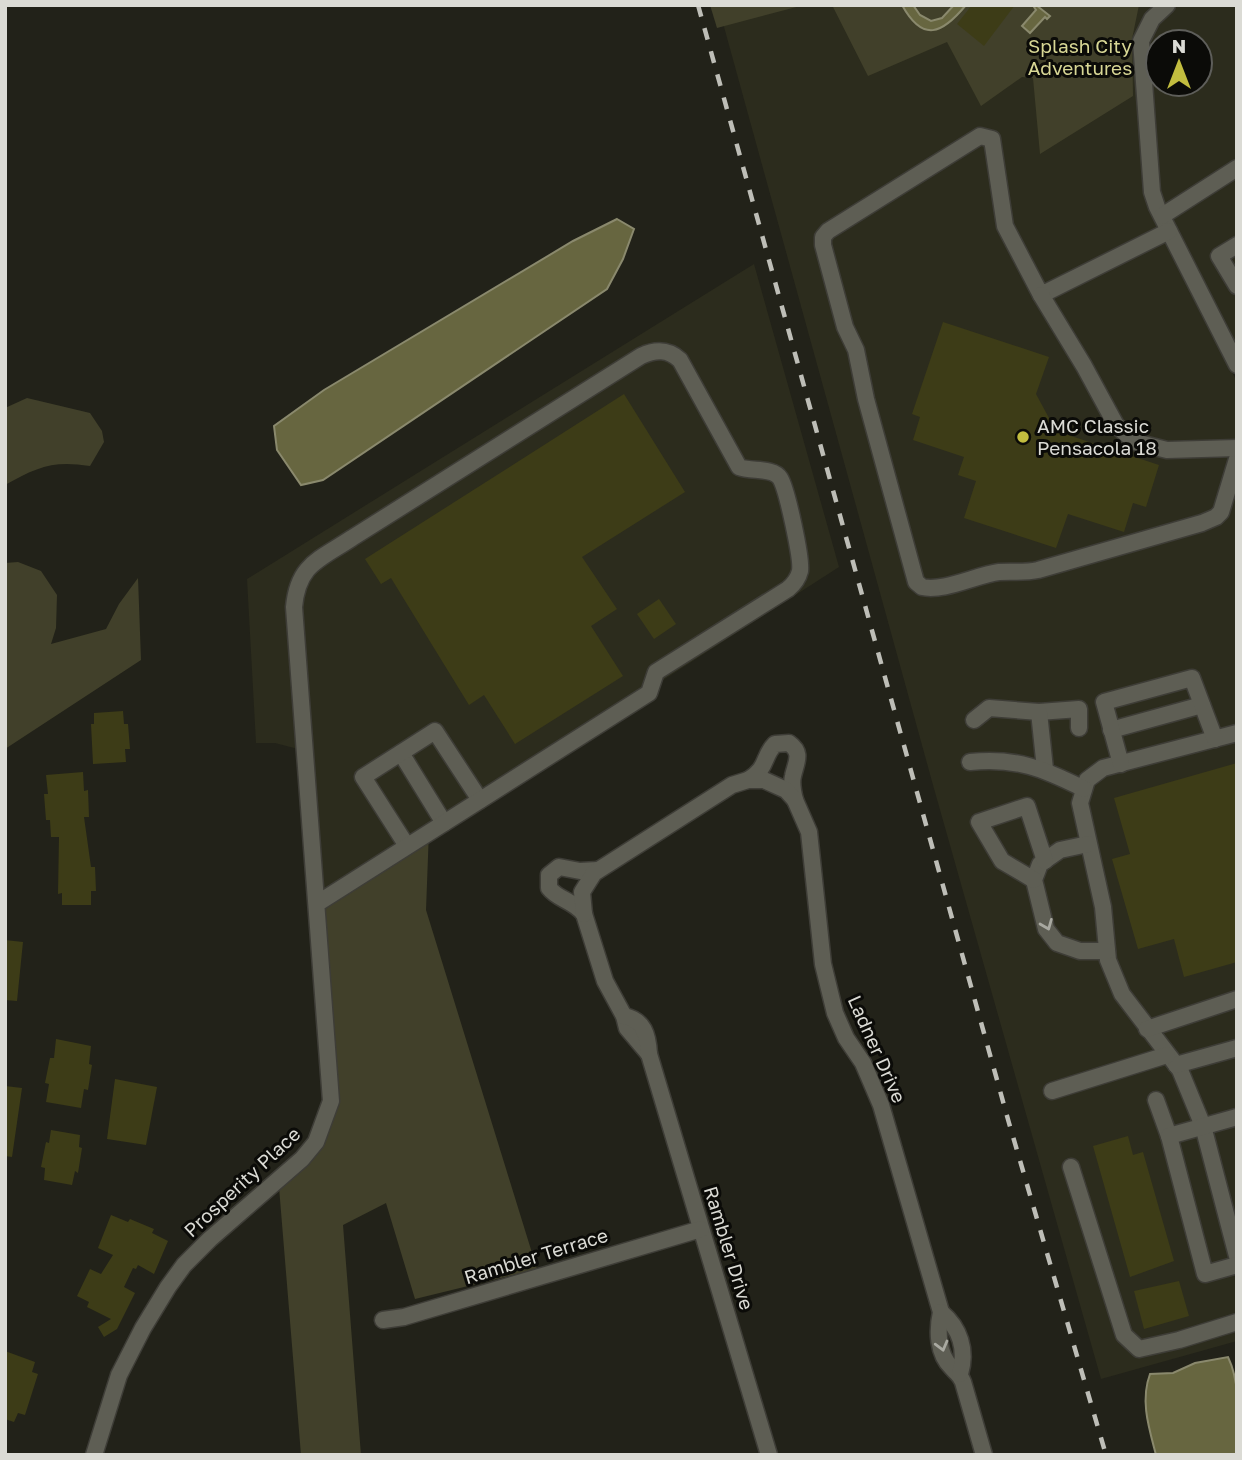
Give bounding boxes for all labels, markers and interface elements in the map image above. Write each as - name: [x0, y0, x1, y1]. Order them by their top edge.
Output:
- north arrow: [1144, 28, 1214, 98]
- park label: Splash City Adventures: [1028, 34, 1132, 79]
- text: N: [1172, 34, 1186, 57]
- place label: AMC Classic Pensacola 18: [1037, 414, 1157, 459]
- marker: AMC Classic Pensacola 18: [1015, 429, 1031, 445]
- one-way arrow: [1039, 918, 1053, 930]
- street label: Ladner Drive: [843, 991, 911, 1106]
- street label: Prosperity Place: [179, 1122, 304, 1241]
- street label: Rambler Drive: [700, 1183, 759, 1312]
- street label: Rambler Terrace: [461, 1223, 610, 1288]
- one-way arrow: [934, 1340, 948, 1352]

